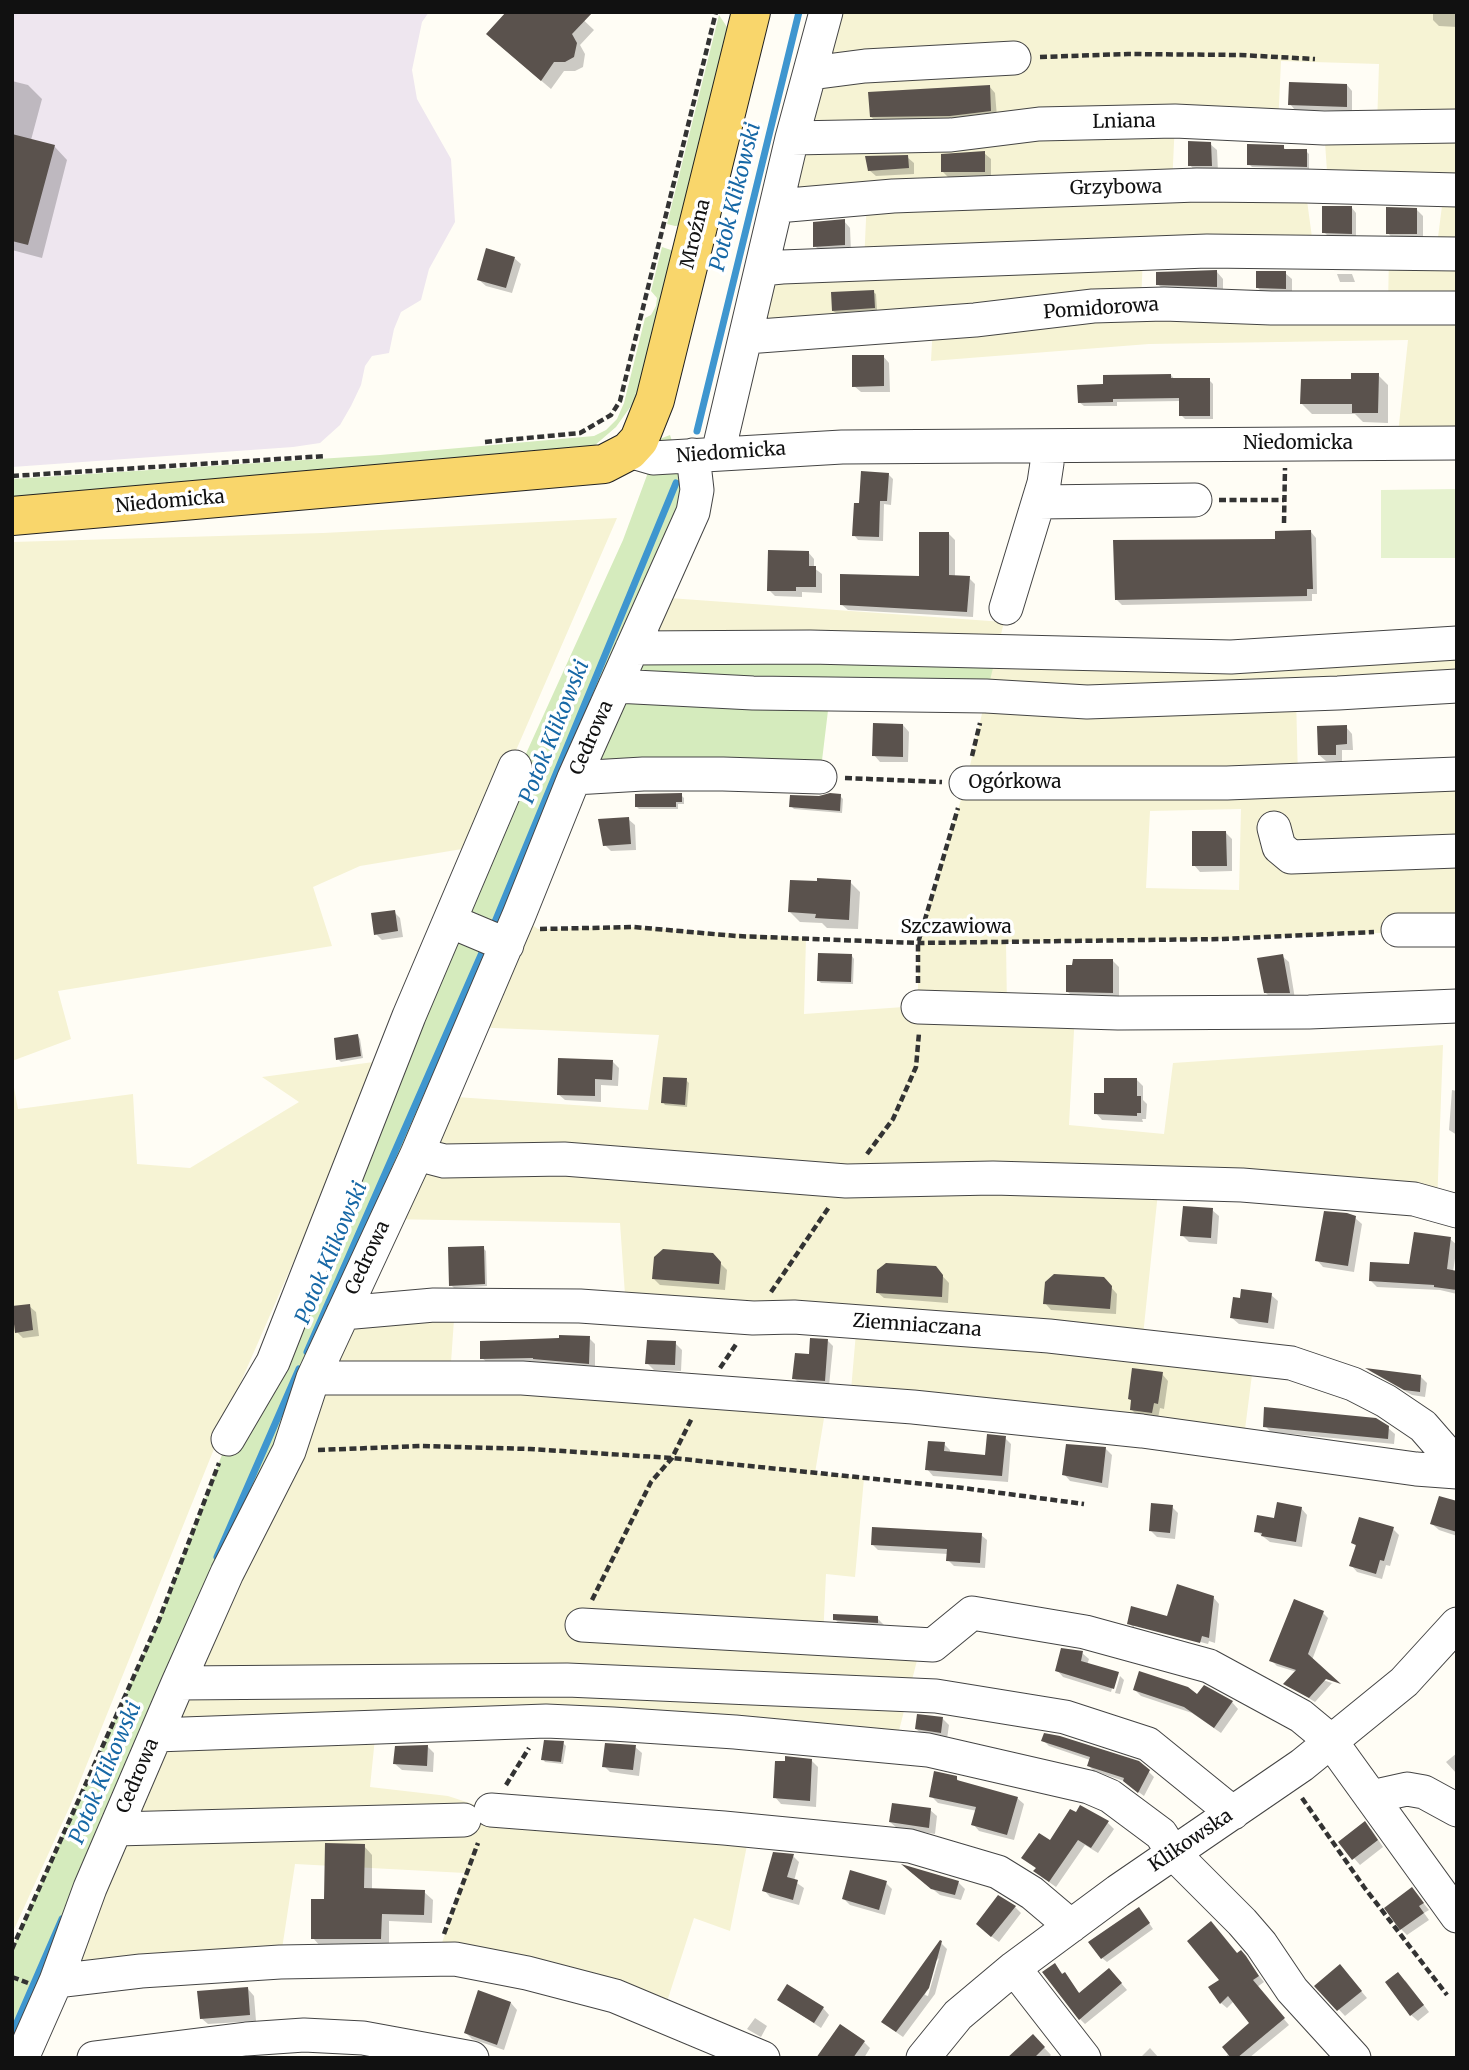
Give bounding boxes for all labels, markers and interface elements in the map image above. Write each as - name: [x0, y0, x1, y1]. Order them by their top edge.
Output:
- street label: Lniana: [1092, 110, 1156, 134]
- water label: Potok Klikowski: [705, 120, 767, 274]
- street label: Grzybowa: [1070, 176, 1162, 200]
- street label: Mroźna: [676, 197, 716, 271]
- street label: Pomidorowa: [1042, 294, 1160, 324]
- street label: Niedomicka: [1243, 433, 1353, 455]
- street label: Niedomicka: [675, 438, 787, 468]
- street label: Niedomicka: [114, 486, 226, 518]
- water label: Potok Klikowski: [515, 657, 595, 807]
- street label: Cedrowa: [565, 697, 619, 779]
- street label: Ogórkowa: [969, 772, 1061, 794]
- street label: Szczawiowa: [900, 917, 1012, 939]
- water label: Potok Klikowski: [291, 1178, 373, 1328]
- street label: Cedrowa: [341, 1217, 395, 1299]
- street label: Ziemniaczana: [852, 1310, 982, 1342]
- water label: Potok Klikowski: [65, 1698, 147, 1848]
- street label: Cedrowa: [112, 1735, 164, 1817]
- street label: Klikowska: [1145, 1805, 1237, 1877]

